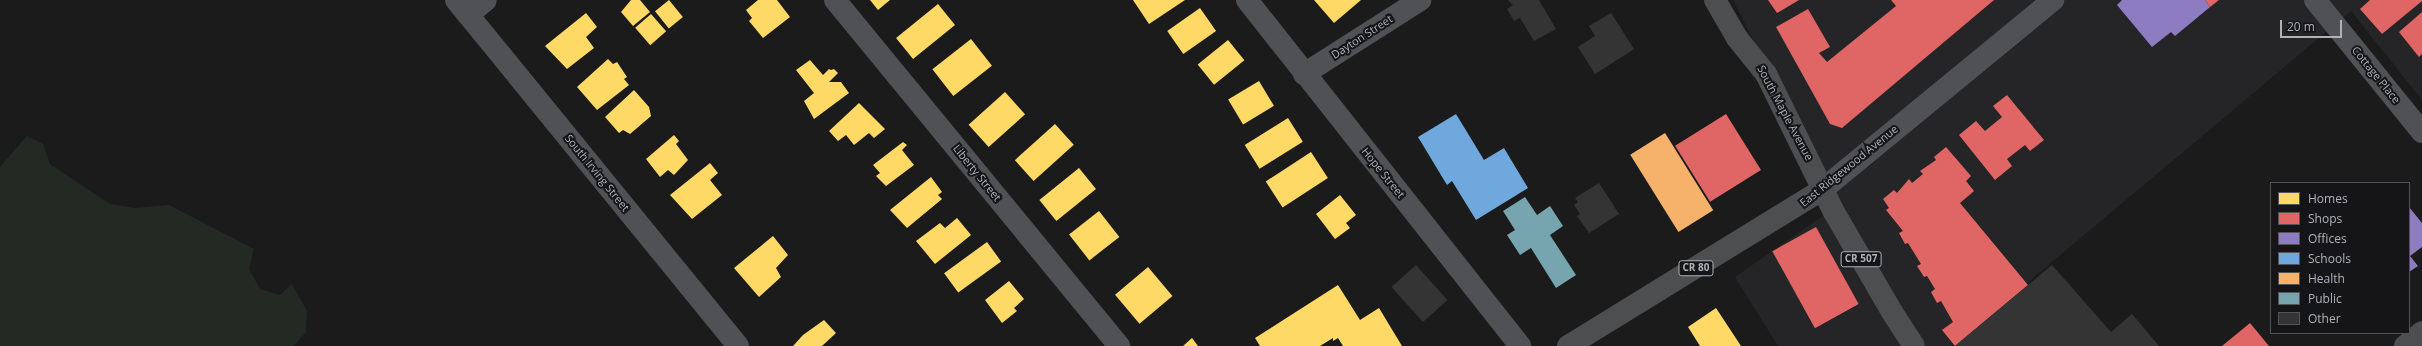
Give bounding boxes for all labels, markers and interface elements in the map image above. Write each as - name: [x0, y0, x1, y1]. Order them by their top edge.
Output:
- street label: Dayton Street: [1329, 12, 1395, 62]
- scale bar: [2282, 12, 2344, 38]
- text: 20 m: [2287, 18, 2315, 35]
- street label: Cottage Place: [2349, 44, 2403, 106]
- street label: South Maple Avenue: [1754, 63, 1816, 163]
- street label: East Ridgewood Avenue: [1797, 122, 1901, 210]
- street label: South Irving Street: [562, 132, 632, 214]
- street label: Liberty Street: [950, 142, 1004, 204]
- street label: Hope Street: [1359, 145, 1407, 201]
- legend: [2270, 182, 2410, 334]
- text: Homes: [2308, 190, 2348, 207]
- text: Shops: [2308, 210, 2342, 227]
- text: Offices: [2308, 230, 2347, 247]
- text: Schools: [2308, 250, 2351, 267]
- road number: CR 507: [1840, 251, 1882, 267]
- road number: CR 80: [1678, 260, 1714, 276]
- text: Health: [2308, 270, 2345, 287]
- text: Public: [2308, 290, 2342, 307]
- text: Other: [2308, 310, 2341, 327]

